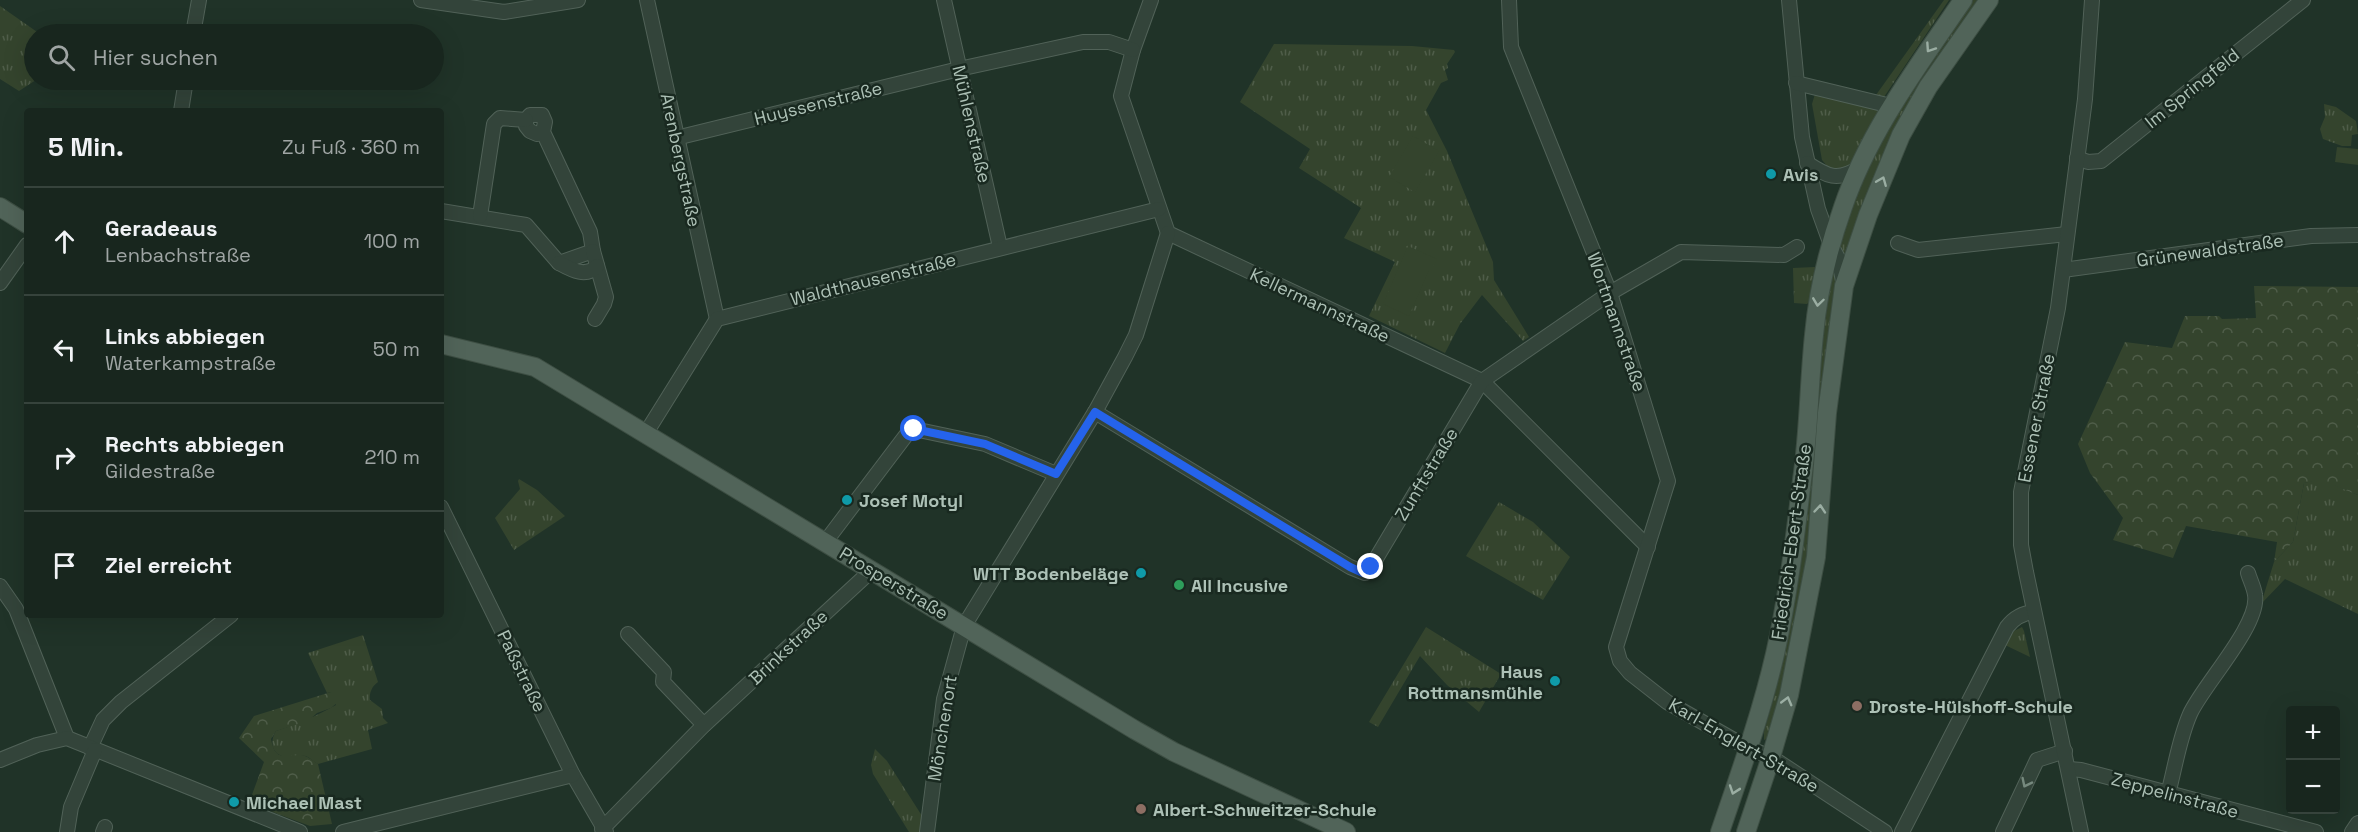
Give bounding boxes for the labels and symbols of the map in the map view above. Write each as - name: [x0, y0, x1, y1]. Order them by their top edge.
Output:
- one-way arrow: [1926, 42, 1937, 53]
- street label: Im Springfeld: [2140, 43, 2244, 133]
- street label: Mühlenstraße: [947, 63, 997, 185]
- street label: Huyssenstraße: [752, 76, 884, 130]
- street label: Arenbergstraße: [656, 91, 706, 229]
- place label: Avis: [1783, 163, 1818, 186]
- marker: Avis: [1764, 167, 1778, 181]
- one-way arrow: [1875, 176, 1887, 187]
- street label: Grünewaldstraße: [2135, 228, 2285, 272]
- street label: Waldthausenstraße: [788, 247, 958, 311]
- street label: Wortmannstraße: [1582, 249, 1652, 395]
- street label: Kellermannstraße: [1246, 263, 1394, 347]
- one-way arrow: [1813, 298, 1825, 307]
- street label: Essener Straße: [2012, 352, 2060, 484]
- route start: [900, 415, 926, 441]
- street label: Zunftstraße: [1389, 423, 1463, 525]
- street label: Friedrich-Ebert-Straße: [1766, 442, 1816, 642]
- place label: Josef Motyl: [859, 489, 963, 512]
- marker: Josef Motyl: [840, 493, 854, 507]
- one-way arrow: [1813, 504, 1826, 513]
- street label: Prosperstraße: [835, 541, 953, 625]
- route end: [1357, 553, 1383, 579]
- place label: WTT Bodenbeläge: [973, 562, 1129, 585]
- marker: WTT Bodenbeläge: [1134, 566, 1148, 580]
- place label: All Incusive: [1191, 574, 1288, 597]
- marker: All Incusive: [1172, 578, 1186, 592]
- street label: Brinkstraße: [744, 605, 832, 689]
- street label: Paßstraße: [492, 626, 552, 716]
- place label: Haus Rottmansmühle: [1408, 660, 1543, 704]
- street label: Mönchenort: [922, 673, 962, 783]
- marker: Haus Rottmansmühle: [1548, 674, 1562, 688]
- street label: Karl-Englert-Straße: [1665, 693, 1823, 797]
- place label: Droste-Hülshoff-Schule: [1869, 695, 2073, 718]
- one-way arrow: [1780, 696, 1792, 707]
- marker: Droste-Hülshoff-Schule: [1850, 699, 1864, 713]
- street label: Zeppelinstraße: [2109, 767, 2241, 823]
- one-way arrow: [2022, 777, 2034, 788]
- one-way arrow: [1729, 784, 1742, 795]
- place label: Michael Mast: [246, 791, 362, 814]
- marker: Michael Mast: [227, 795, 241, 809]
- place label: Albert-Schweitzer-Schule: [1153, 798, 1377, 821]
- marker: Albert-Schweitzer-Schule: [1134, 802, 1148, 816]

